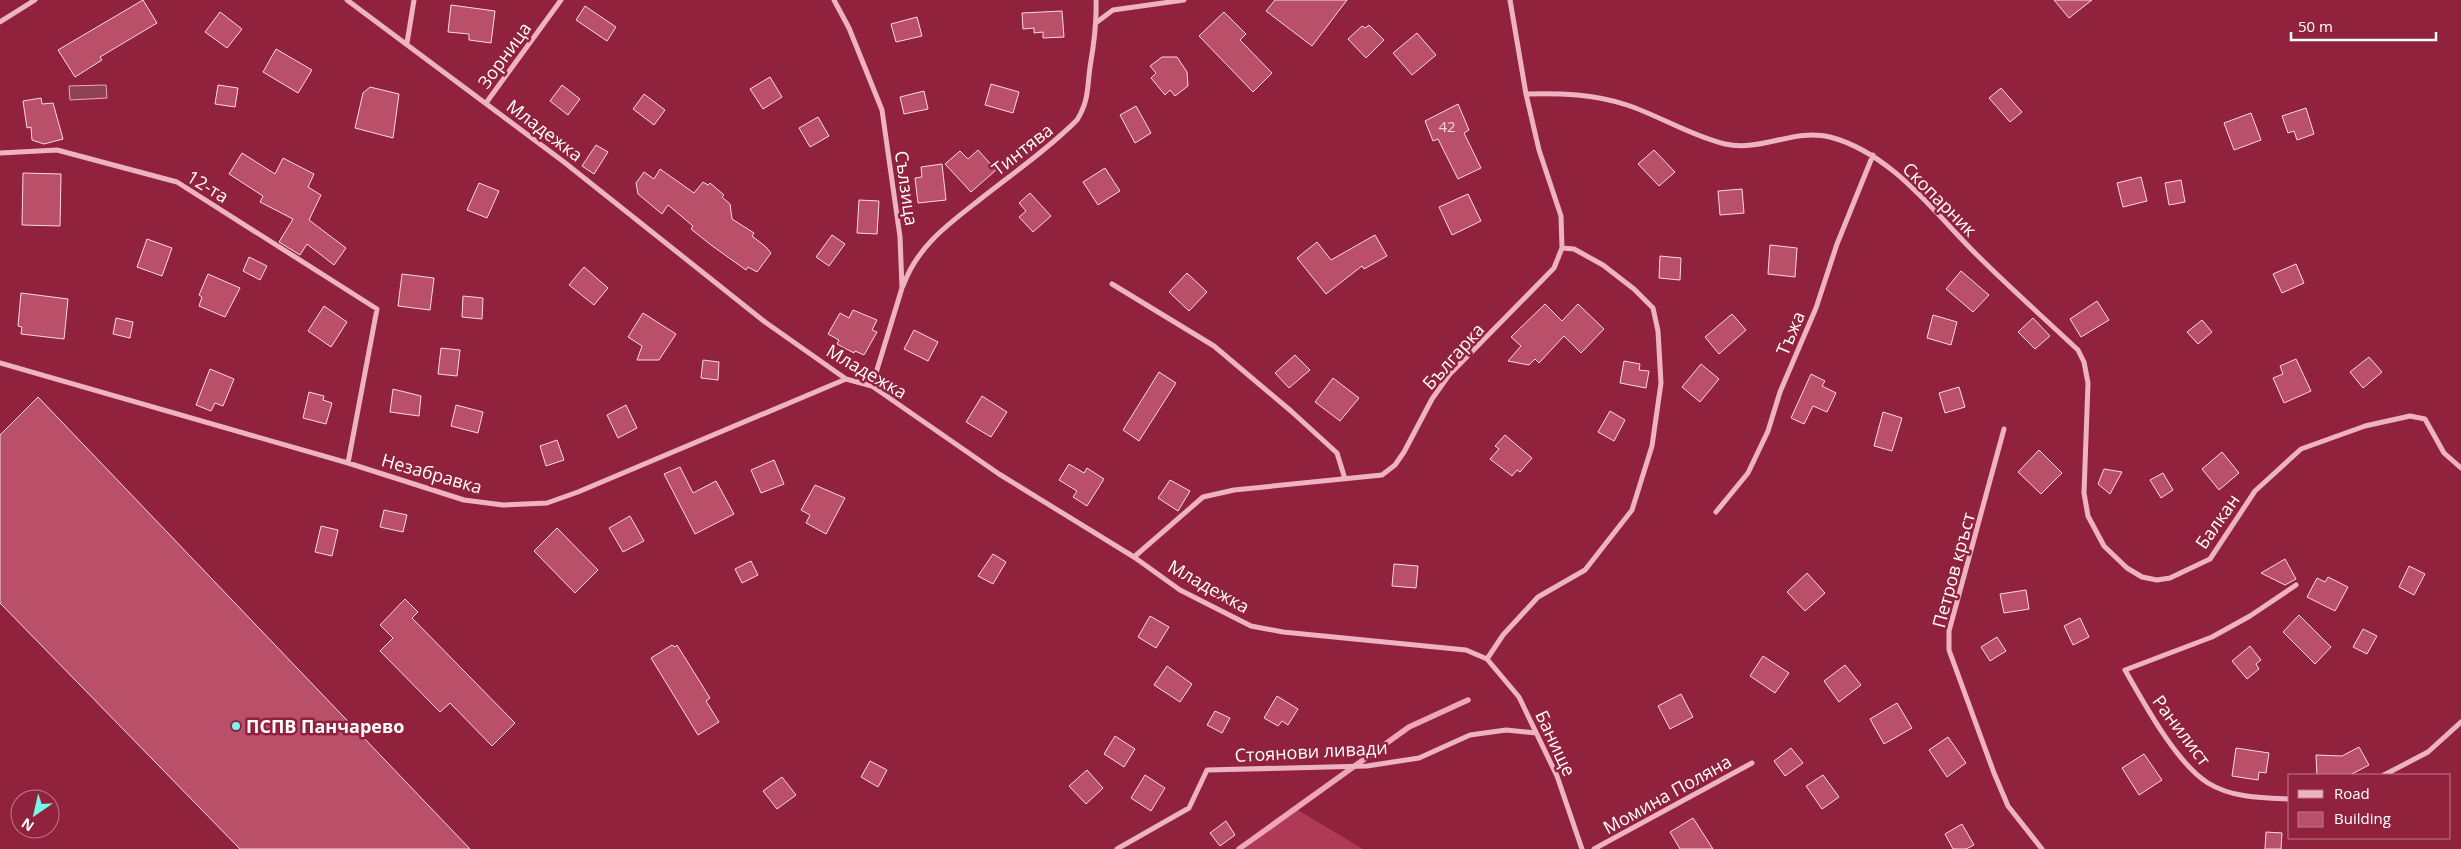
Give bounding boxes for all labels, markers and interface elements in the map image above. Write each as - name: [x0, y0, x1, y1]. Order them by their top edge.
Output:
- scale bar: [2291, 10, 2436, 42]
- text: 50 m: [2298, 16, 2333, 36]
- street label: Зорница: [472, 17, 536, 93]
- street label: Младежка: [502, 93, 588, 167]
- house number: 42: [1438, 116, 1456, 136]
- street label: Тинтява: [986, 118, 1058, 180]
- street label: Сълзица: [890, 149, 924, 227]
- street label: Скопарник: [1898, 157, 1983, 242]
- street label: 12-та: [183, 164, 233, 208]
- street label: Тъжа: [1770, 307, 1810, 359]
- street label: Българка: [1417, 318, 1489, 394]
- street label: Младежка: [822, 338, 912, 404]
- street label: Незабравка: [379, 447, 485, 499]
- street label: Балкан: [2189, 489, 2245, 553]
- street label: Петров кръст: [1926, 509, 1980, 630]
- street label: Младежка: [1164, 554, 1254, 618]
- street label: Ранилист: [2148, 690, 2217, 771]
- street label: Банище: [1530, 706, 1582, 780]
- place label: ПСПВ Панчарево: [246, 714, 404, 738]
- marker: ПСПВ Панчарево: [230, 720, 242, 732]
- street label: Стоянови ливади: [1234, 735, 1388, 767]
- street label: Момина Поляна: [1599, 749, 1735, 839]
- legend: [2288, 774, 2451, 839]
- text: Road: [2334, 783, 2370, 803]
- north arrow: [10, 789, 60, 839]
- text: Building: [2334, 808, 2391, 828]
- text: N: [17, 814, 37, 836]

